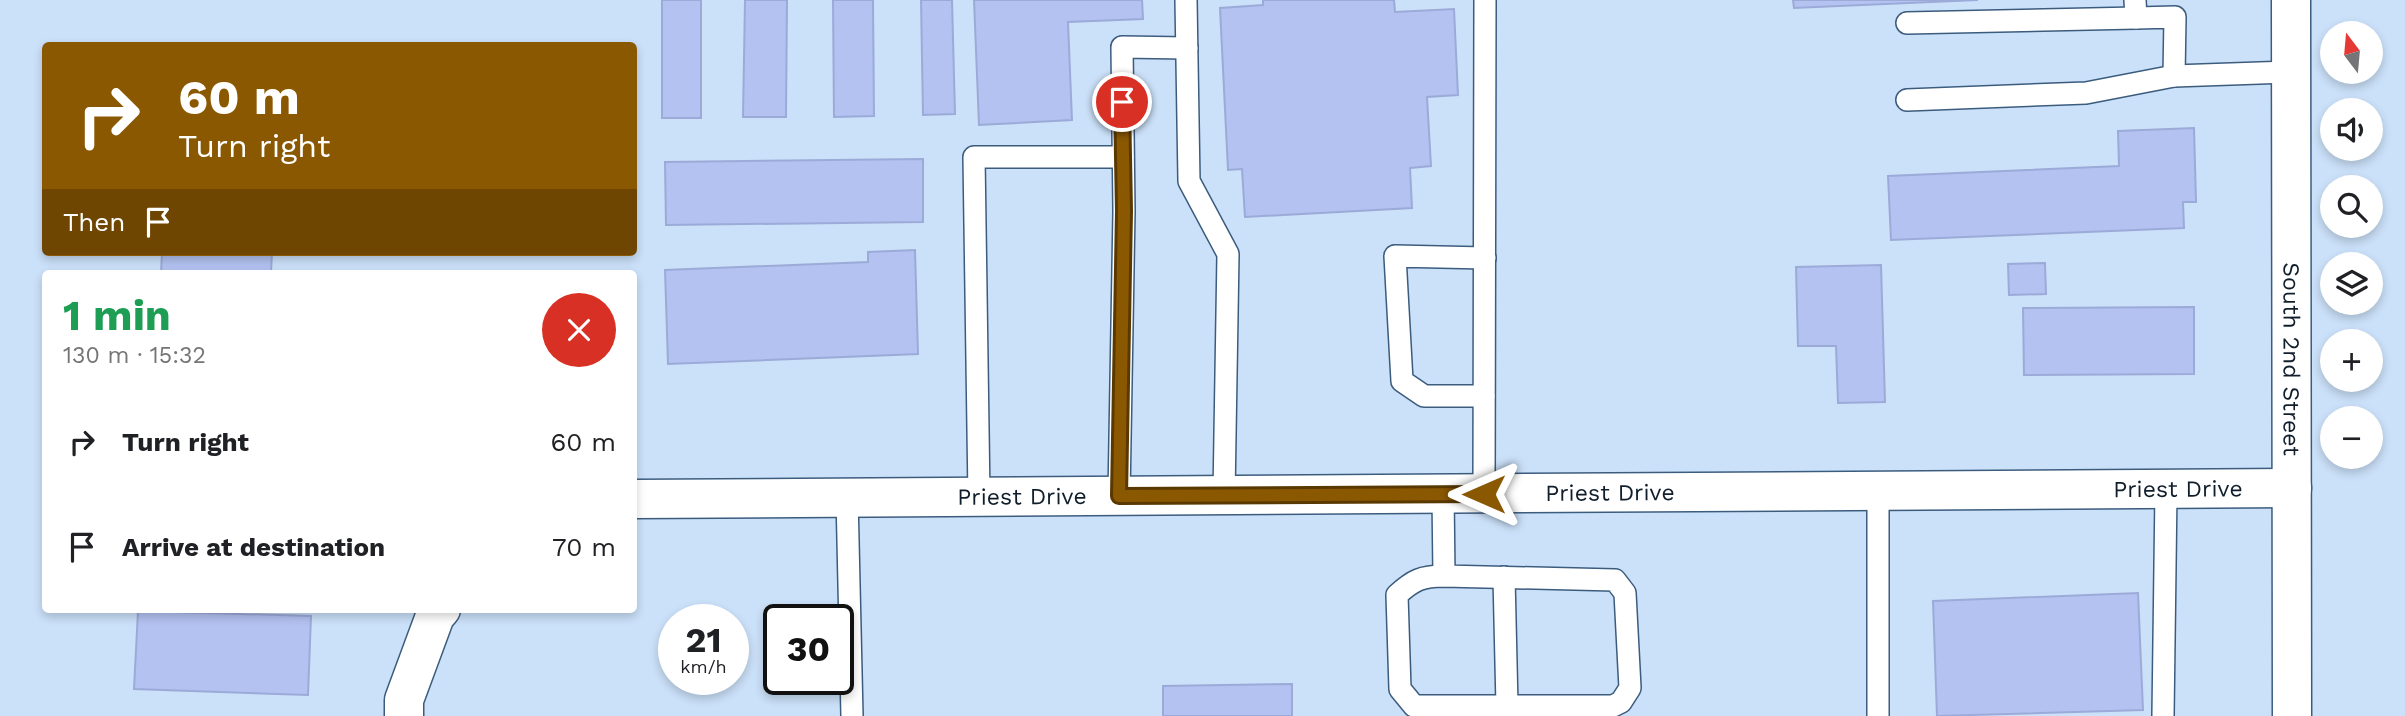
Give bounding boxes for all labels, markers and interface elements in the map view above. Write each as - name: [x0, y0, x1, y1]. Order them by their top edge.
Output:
- north arrow: [2320, 21, 2384, 84]
- map controls: [2320, 21, 2383, 469]
- text: 60 m: [178, 68, 300, 126]
- icon: right: [63, 70, 154, 161]
- pin: [1092, 72, 1152, 132]
- icon: arrive: [1103, 83, 1141, 121]
- button: sound: [2320, 98, 2383, 161]
- text: Turn right: [178, 127, 330, 165]
- button: search: [2320, 175, 2383, 238]
- icon: arrive: [139, 203, 177, 241]
- text: Then: [63, 207, 125, 237]
- button: layers: [2320, 252, 2383, 315]
- street label: South 2nd Street: [2277, 262, 2305, 456]
- text: 1 min: [63, 291, 171, 340]
- button: close: [542, 293, 616, 367]
- button: +: [2320, 329, 2383, 392]
- text: 130 m · 15:32: [63, 342, 206, 369]
- button: −: [2320, 406, 2383, 469]
- icon: right: [63, 423, 101, 461]
- text: Turn right: [122, 427, 249, 457]
- text: 60 m: [550, 427, 616, 457]
- position arrow: [1447, 457, 1521, 531]
- street label: Priest Drive: [2113, 475, 2243, 503]
- street label: Priest Drive: [1545, 479, 1675, 507]
- street label: Priest Drive: [957, 483, 1087, 511]
- icon: arrive: [63, 528, 101, 566]
- text: Arrive at destination: [122, 532, 385, 562]
- text: 70 m: [552, 532, 616, 562]
- speed limit sign: 30: [763, 604, 854, 695]
- text: 21: [686, 619, 721, 661]
- text: km/h: [680, 656, 727, 677]

